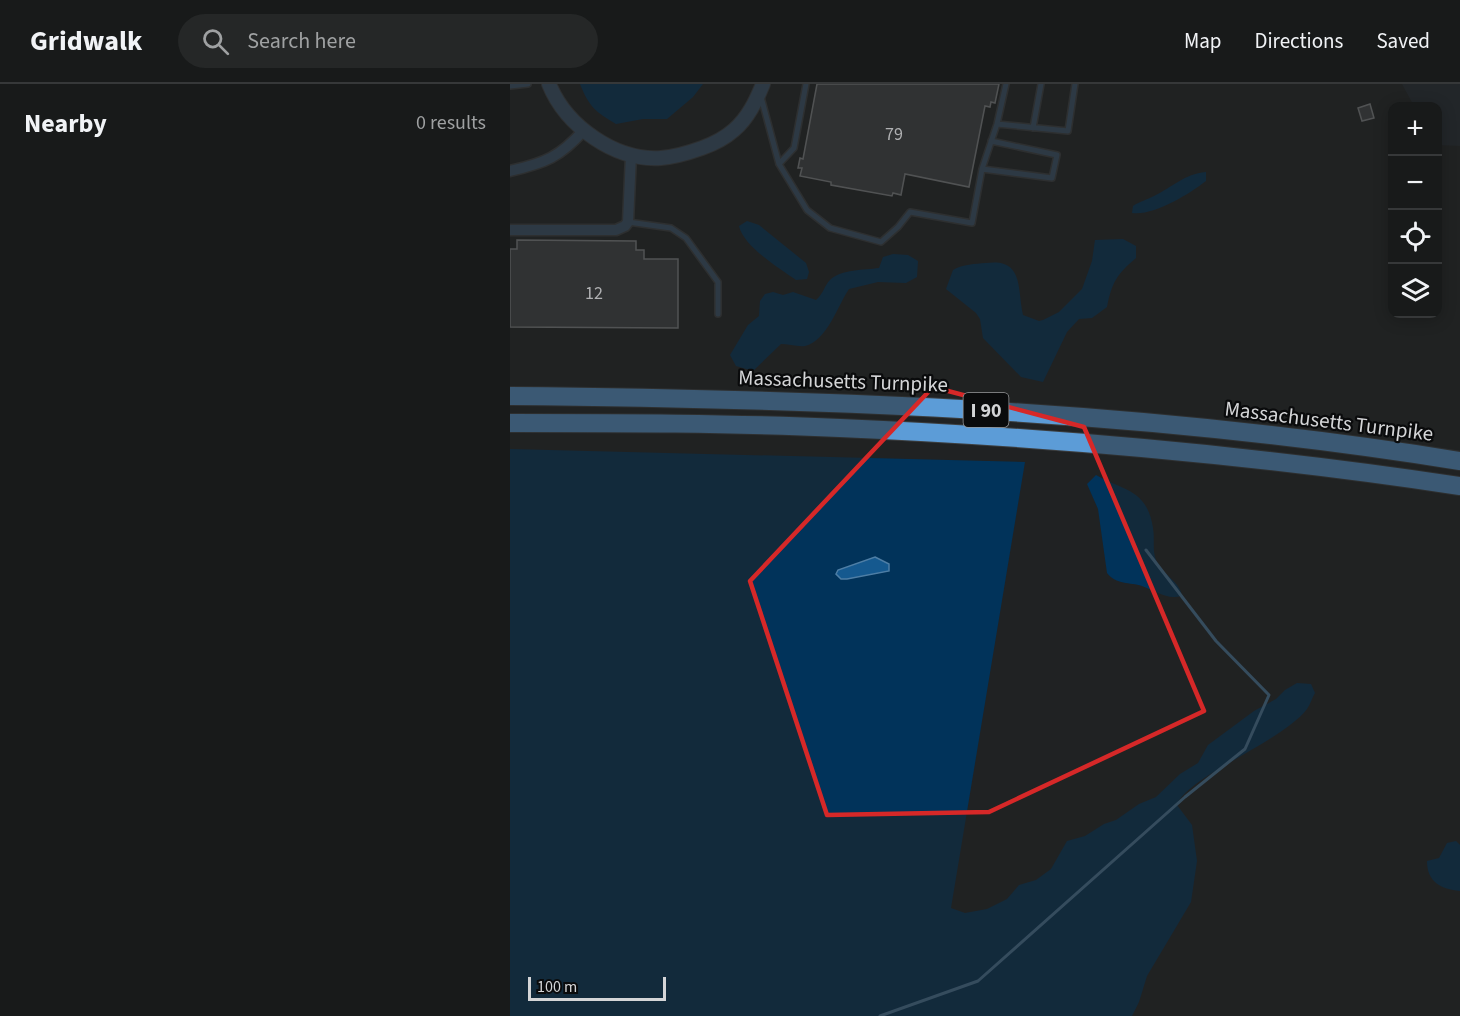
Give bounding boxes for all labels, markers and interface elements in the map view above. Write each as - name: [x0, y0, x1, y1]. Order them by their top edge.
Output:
- search box: [178, 14, 598, 68]
- text: Gridwalk: [30, 21, 142, 61]
- icon: search: [199, 25, 232, 58]
- text: Search here: [247, 25, 356, 57]
- text: Map: [1184, 26, 1222, 56]
- text: Directions: [1255, 26, 1343, 56]
- text: Saved: [1376, 26, 1430, 56]
- map controls: [1388, 102, 1442, 318]
- button: +: [1388, 102, 1442, 156]
- text: Nearby: [24, 105, 107, 142]
- text: 0 results: [416, 109, 486, 137]
- house number: 79: [885, 122, 903, 147]
- button: −: [1388, 156, 1442, 210]
- button: locate: [1388, 210, 1442, 264]
- button: layers: [1388, 264, 1442, 318]
- house number: 12: [585, 281, 603, 306]
- street label: Massachusetts Turnpike: [738, 362, 948, 400]
- road number: I 90: [964, 393, 1008, 427]
- street label: Massachusetts Turnpike: [1223, 393, 1435, 449]
- scale bar: [528, 974, 666, 1002]
- text: 100 m: [537, 976, 577, 998]

